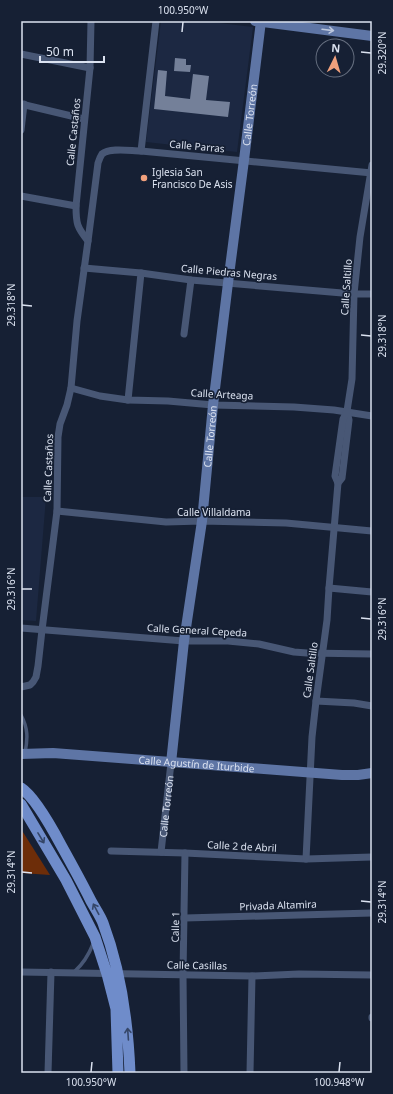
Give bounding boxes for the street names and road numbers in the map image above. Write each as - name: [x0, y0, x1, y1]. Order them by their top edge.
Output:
- street label: Calle Torreón: [239, 83, 260, 147]
- street label: Calle Castaños: [62, 97, 84, 167]
- street label: Calle Parras: [169, 137, 225, 155]
- street label: Calle Saltillo: [337, 258, 355, 316]
- street label: Calle Piedras Negras: [180, 261, 278, 283]
- street label: Calle Arteaga: [190, 385, 254, 403]
- street label: Calle Torreón: [200, 405, 220, 468]
- street label: Calle Castaños: [40, 433, 56, 502]
- street label: Calle Villaldama: [177, 505, 251, 519]
- street label: Calle General Cepeda: [147, 620, 247, 640]
- street label: Calle Saltillo: [299, 641, 321, 699]
- street label: Calle Agustín de Iturbide: [138, 753, 255, 775]
- street label: Calle Torreón: [156, 775, 177, 838]
- street label: Calle 2 de Abril: [207, 837, 277, 855]
- street label: Privada Altamira: [239, 897, 317, 913]
- street label: Calle 1: [168, 911, 182, 943]
- street label: Calle Casillas: [167, 957, 227, 973]

